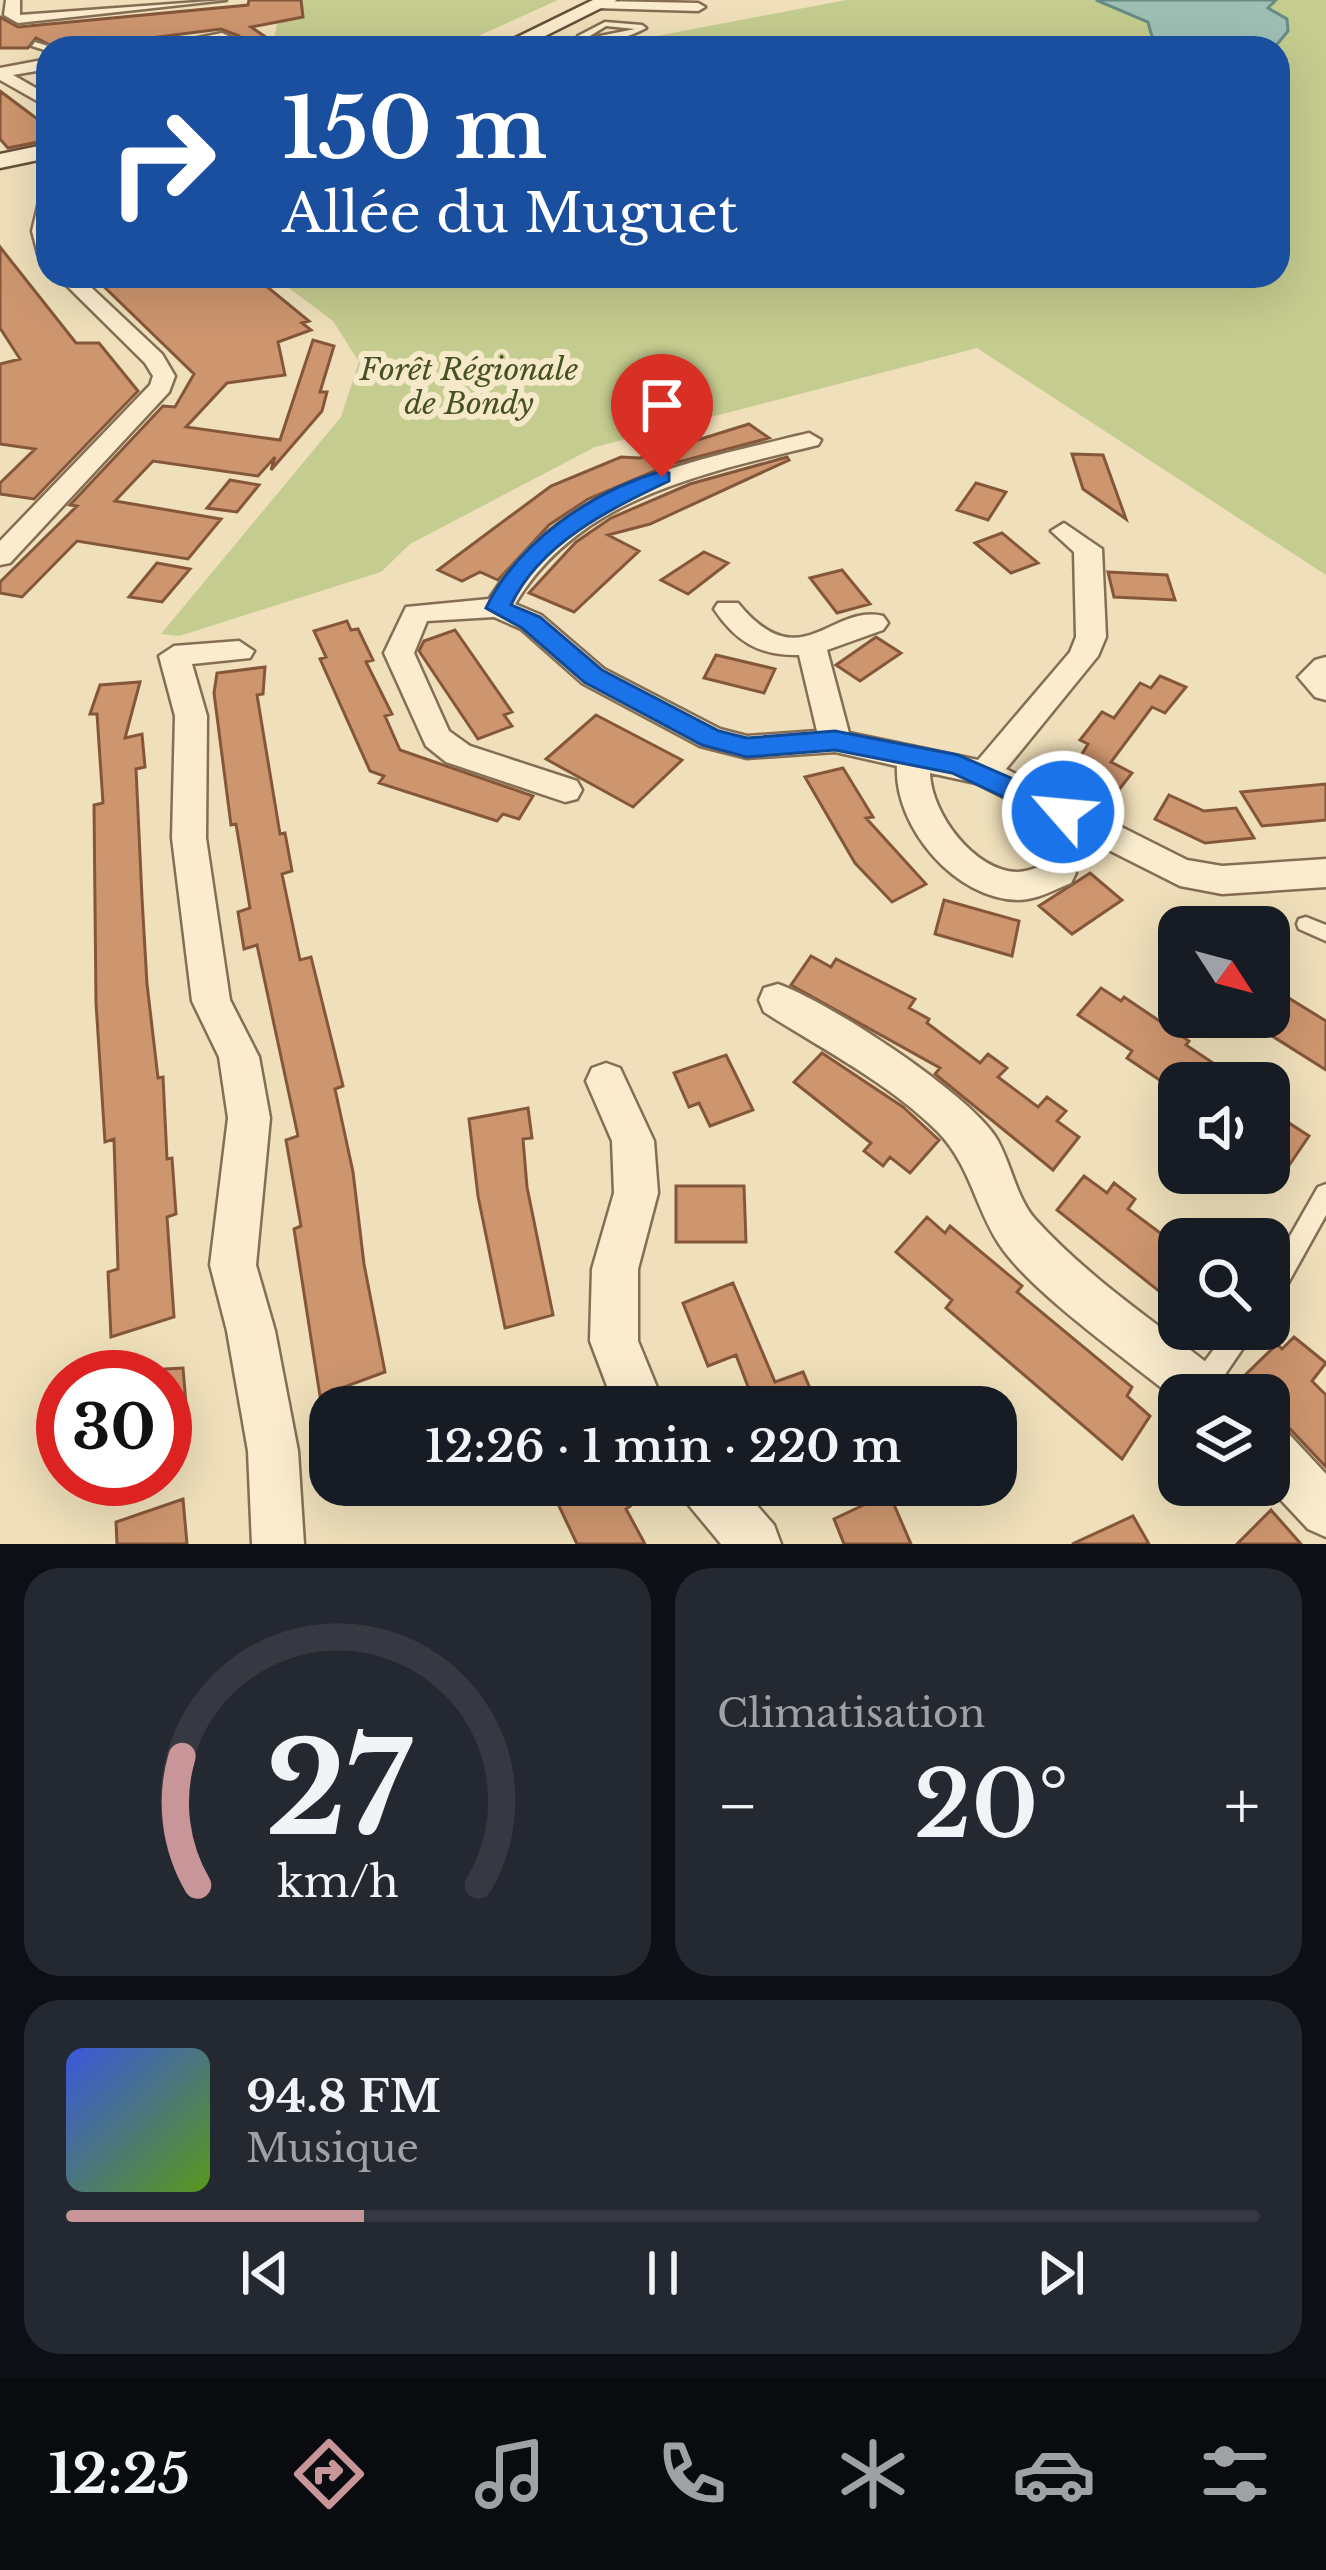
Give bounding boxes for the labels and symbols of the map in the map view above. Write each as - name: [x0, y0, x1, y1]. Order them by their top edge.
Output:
- park label: Forêt Régionale de Bondy: [359, 351, 578, 422]
- pin: [611, 354, 713, 477]
- position arrow: [1000, 749, 1126, 875]
- north arrow: [1158, 906, 1290, 1038]
- speed limit sign: 30: [36, 1350, 192, 1506]

